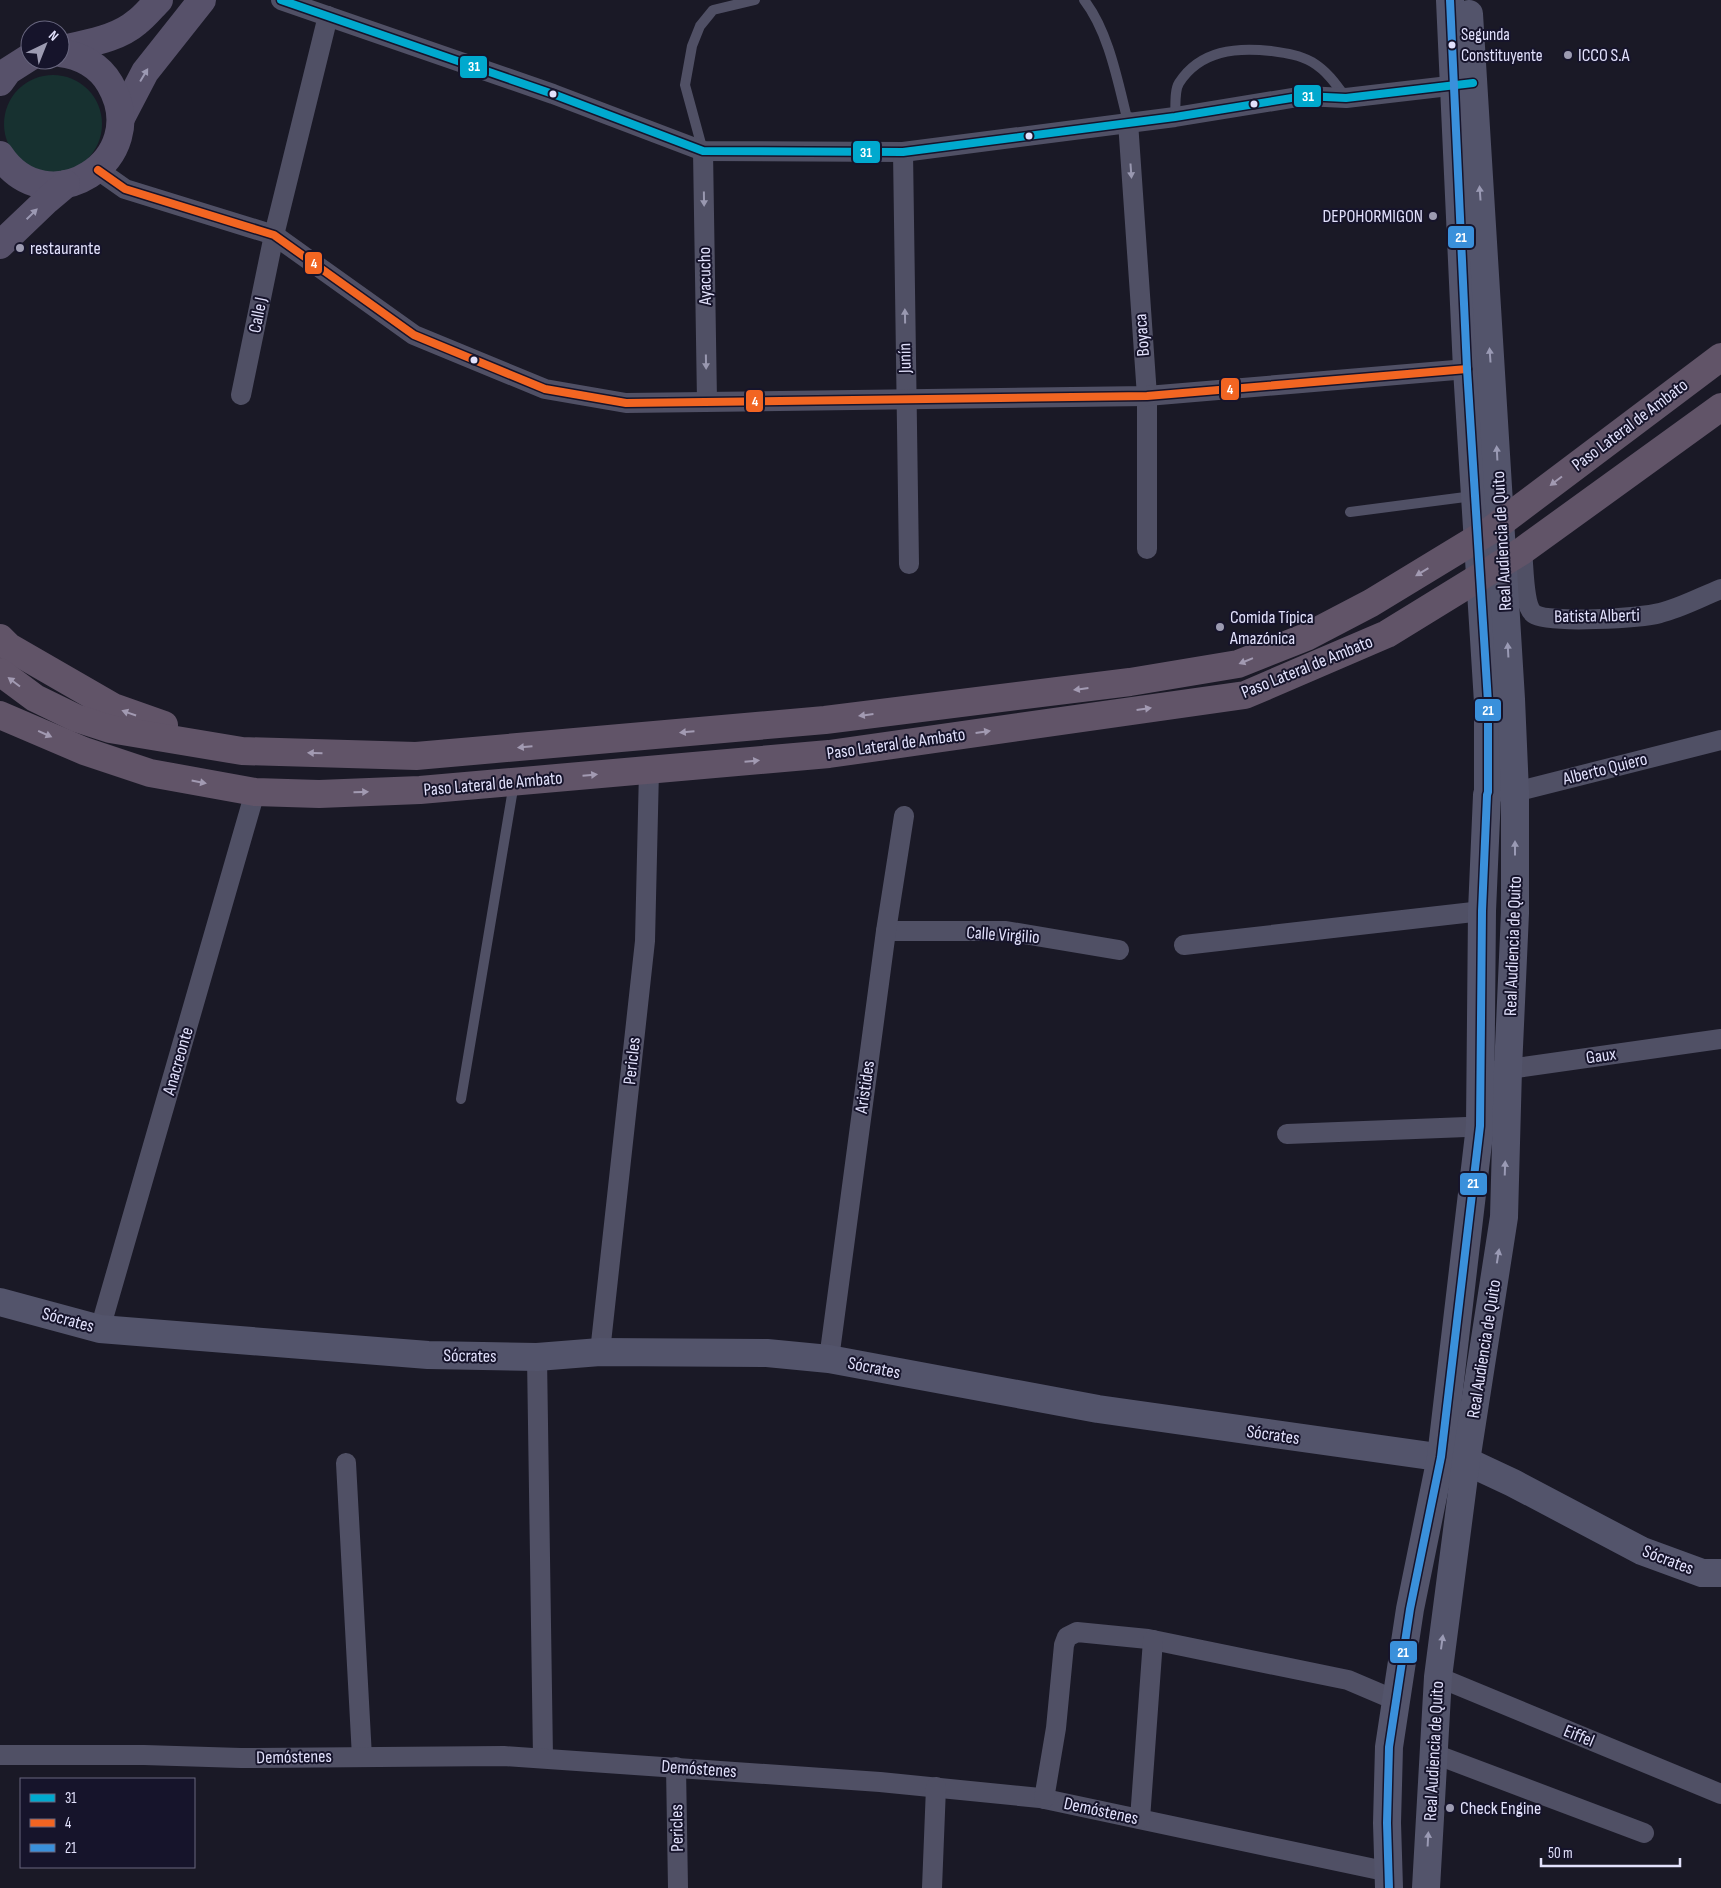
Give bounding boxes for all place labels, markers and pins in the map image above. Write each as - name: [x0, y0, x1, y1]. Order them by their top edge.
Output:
- place label: Segunda Constituyente: [1461, 25, 1543, 66]
- marker: Segunda Constituyente: [1447, 40, 1457, 50]
- place label: ICCO S.A: [1578, 45, 1630, 66]
- marker: ICCO S.A: [1562, 49, 1574, 61]
- unlabelled marker: [548, 89, 558, 99]
- unlabelled marker: [1249, 99, 1259, 109]
- unlabelled marker: [1024, 131, 1034, 141]
- place label: DEPOHORMIGON: [1323, 206, 1423, 227]
- marker: DEPOHORMIGON: [1427, 210, 1439, 222]
- place label: restaurante: [30, 238, 101, 259]
- marker: restaurante: [14, 242, 26, 254]
- unlabelled marker: [469, 355, 479, 365]
- place label: Comida Típica Amazónica: [1229, 607, 1314, 649]
- marker: Comida Típica Amazónica: [1214, 621, 1226, 633]
- place label: Check Engine: [1460, 1798, 1541, 1819]
- marker: Check Engine: [1444, 1802, 1456, 1814]

